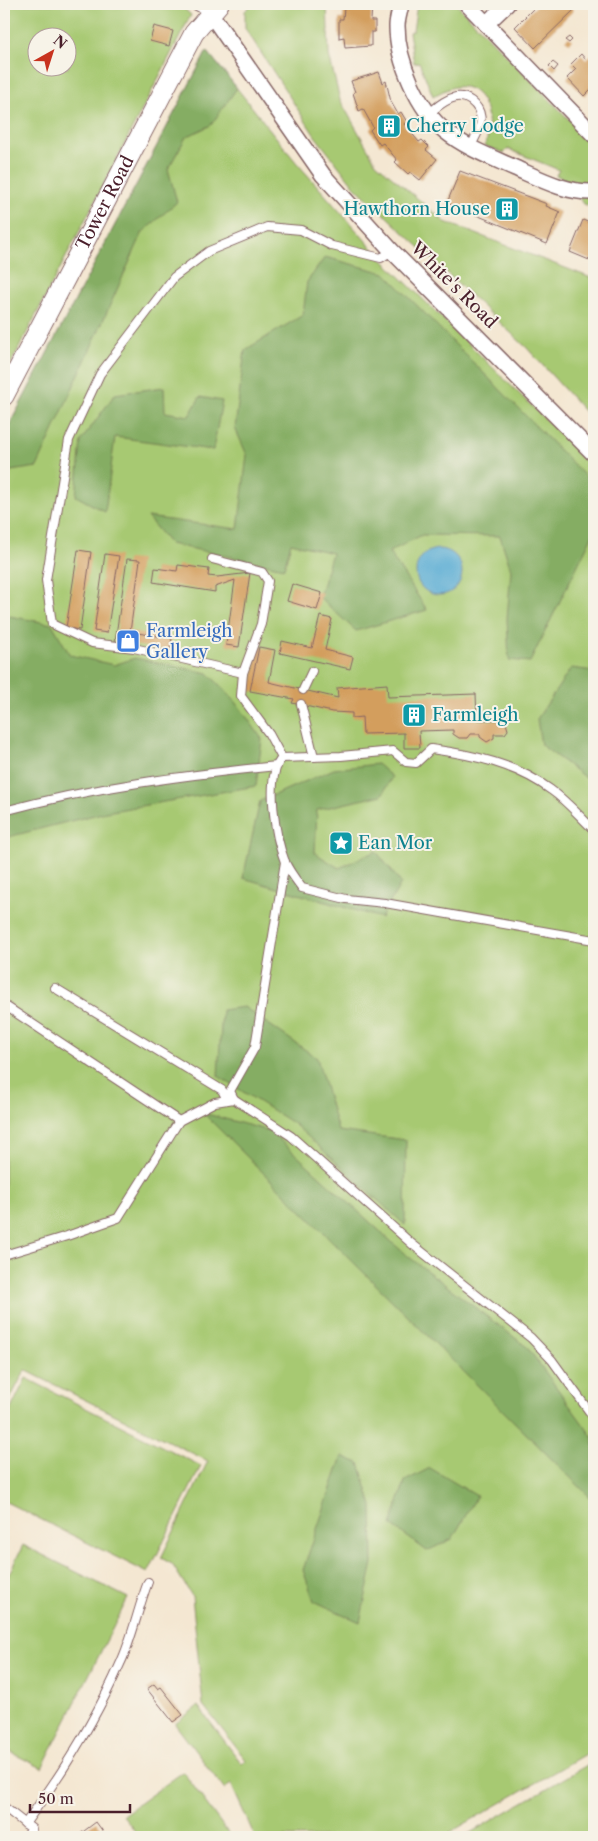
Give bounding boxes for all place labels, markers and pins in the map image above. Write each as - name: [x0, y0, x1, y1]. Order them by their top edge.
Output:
- building icon: Cherry Lodge: [376, 113, 402, 139]
- place label: Cherry Lodge: [406, 115, 524, 137]
- building icon: Hawthorn House: [494, 196, 520, 222]
- place label: Hawthorn House: [343, 198, 490, 220]
- place label: Farmleigh Gallery: [146, 620, 233, 663]
- shop icon: Farmleigh Gallery: [115, 628, 141, 654]
- building icon: Farmleigh: [401, 702, 427, 728]
- place label: Farmleigh: [432, 704, 519, 726]
- place icon: Ean Mor: [328, 830, 354, 856]
- place label: Ean Mor: [358, 832, 433, 854]

